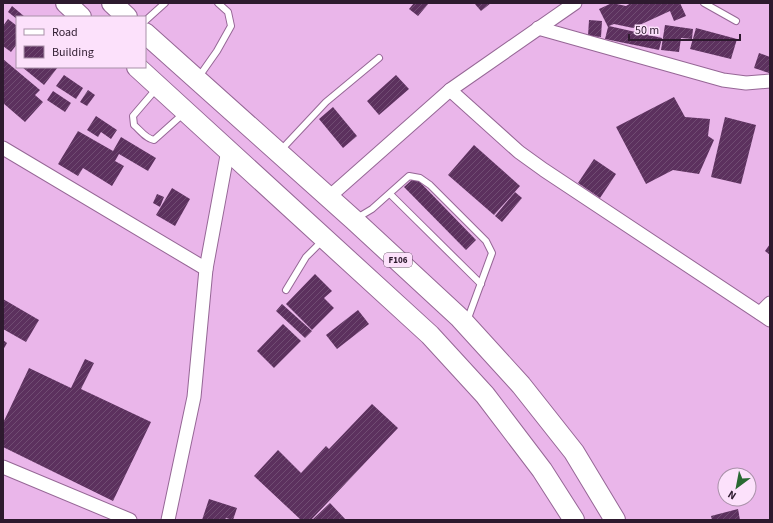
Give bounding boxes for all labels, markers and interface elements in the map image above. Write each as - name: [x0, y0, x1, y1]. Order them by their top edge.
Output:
- legend: [16, 16, 146, 68]
- scale bar: [629, 16, 740, 42]
- text: 50 m: [635, 22, 659, 39]
- text: Road: [52, 24, 78, 41]
- text: Building: [52, 44, 94, 61]
- road number: F106: [384, 253, 412, 267]
- north arrow: [717, 467, 757, 507]
- text: N: [725, 487, 739, 503]

